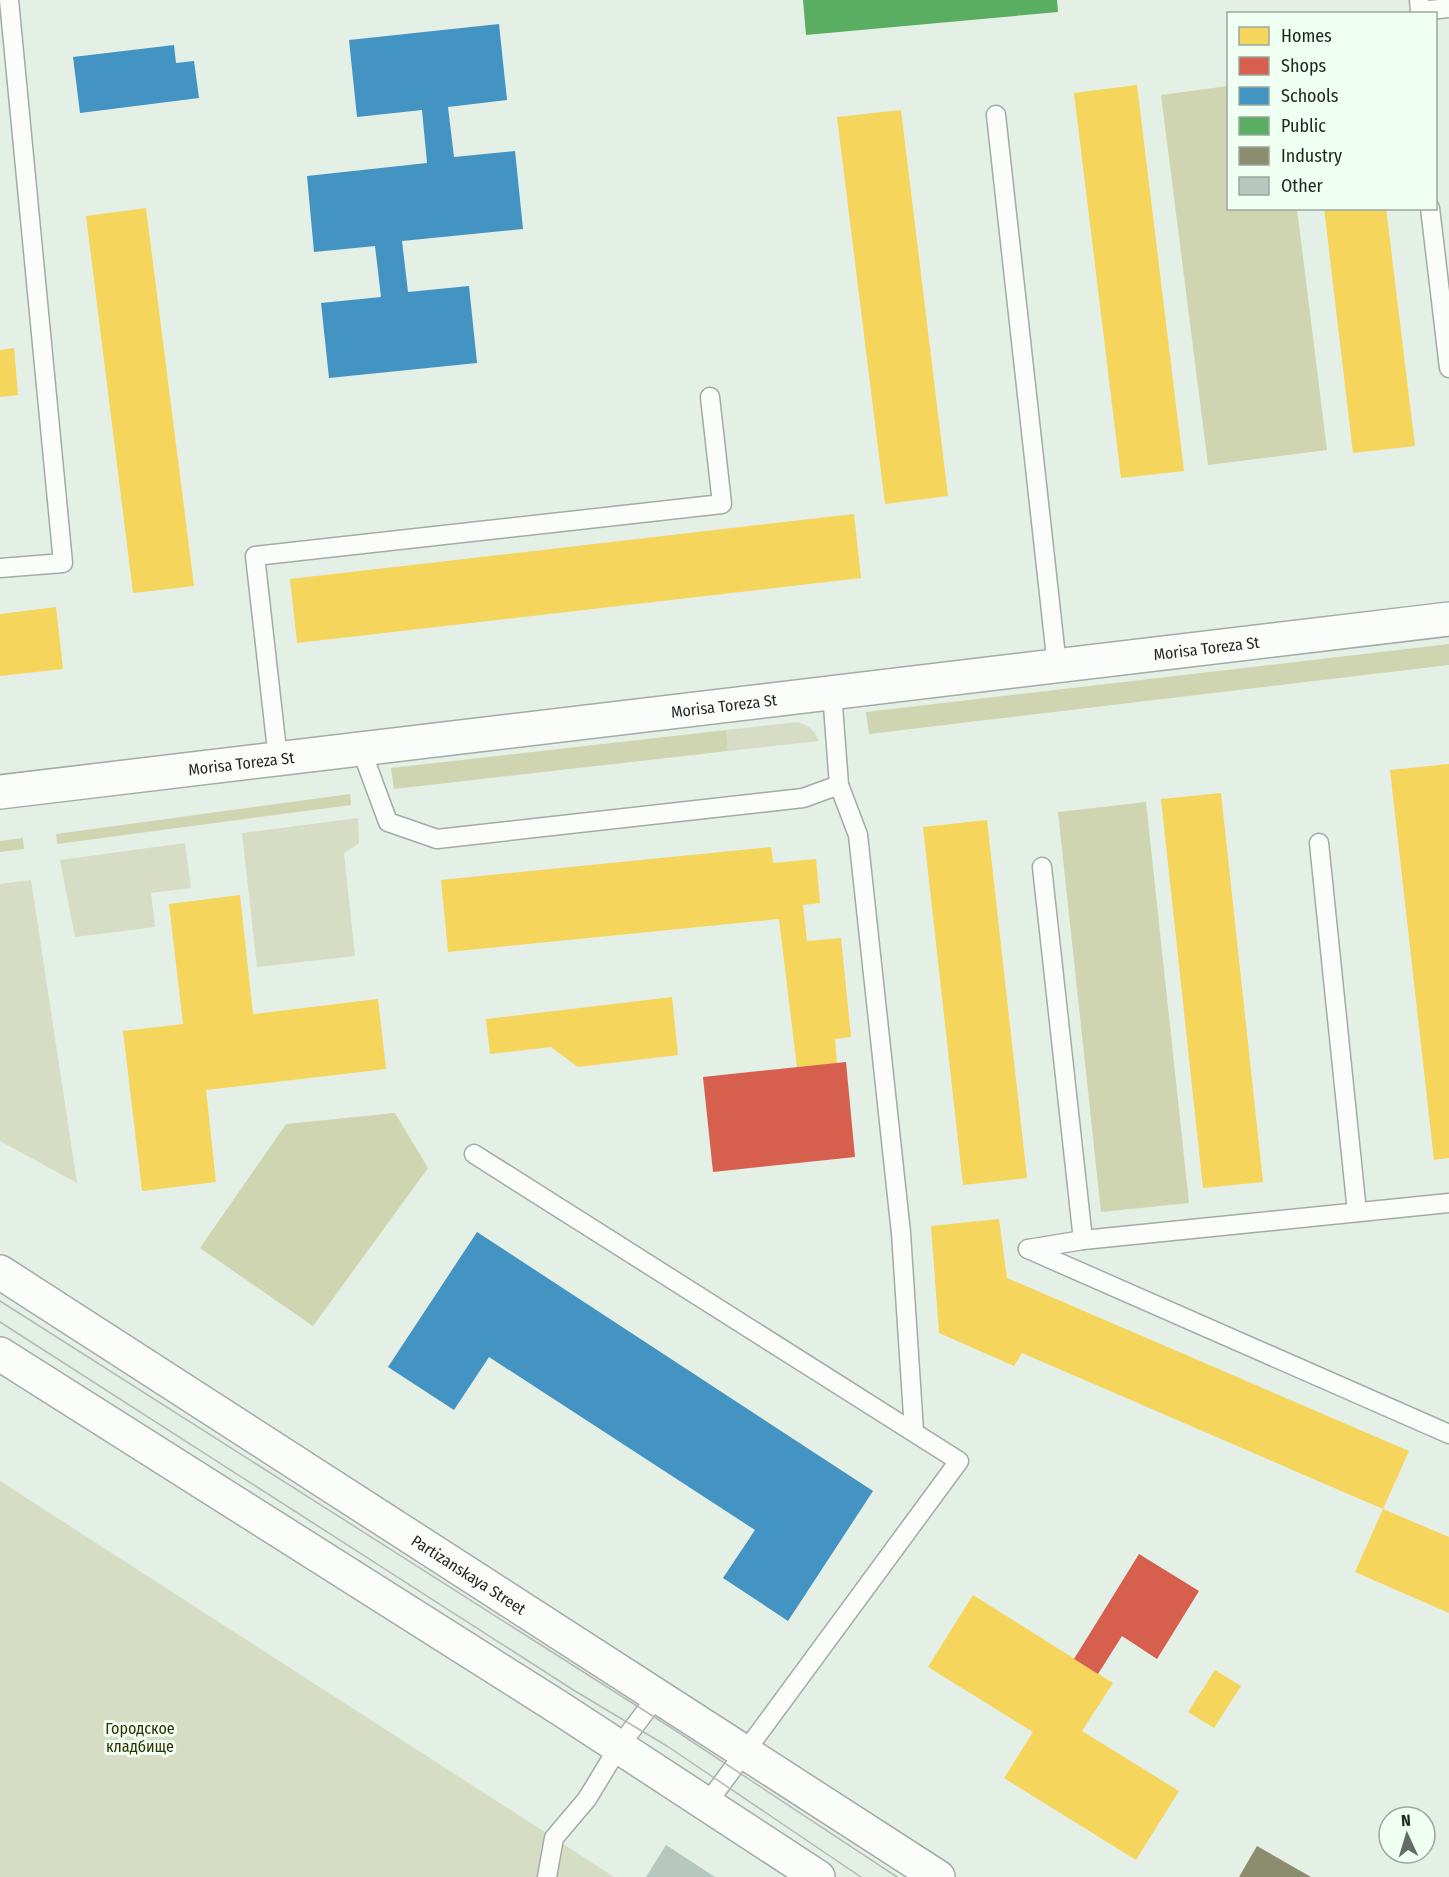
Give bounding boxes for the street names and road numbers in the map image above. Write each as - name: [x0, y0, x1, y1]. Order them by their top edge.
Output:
- street label: Morisa Toreza St: [1152, 632, 1261, 664]
- street label: Morisa Toreza St: [670, 690, 779, 721]
- street label: Morisa Toreza St: [187, 747, 296, 779]
- street label: Partizanskaya Street: [408, 1531, 530, 1619]

